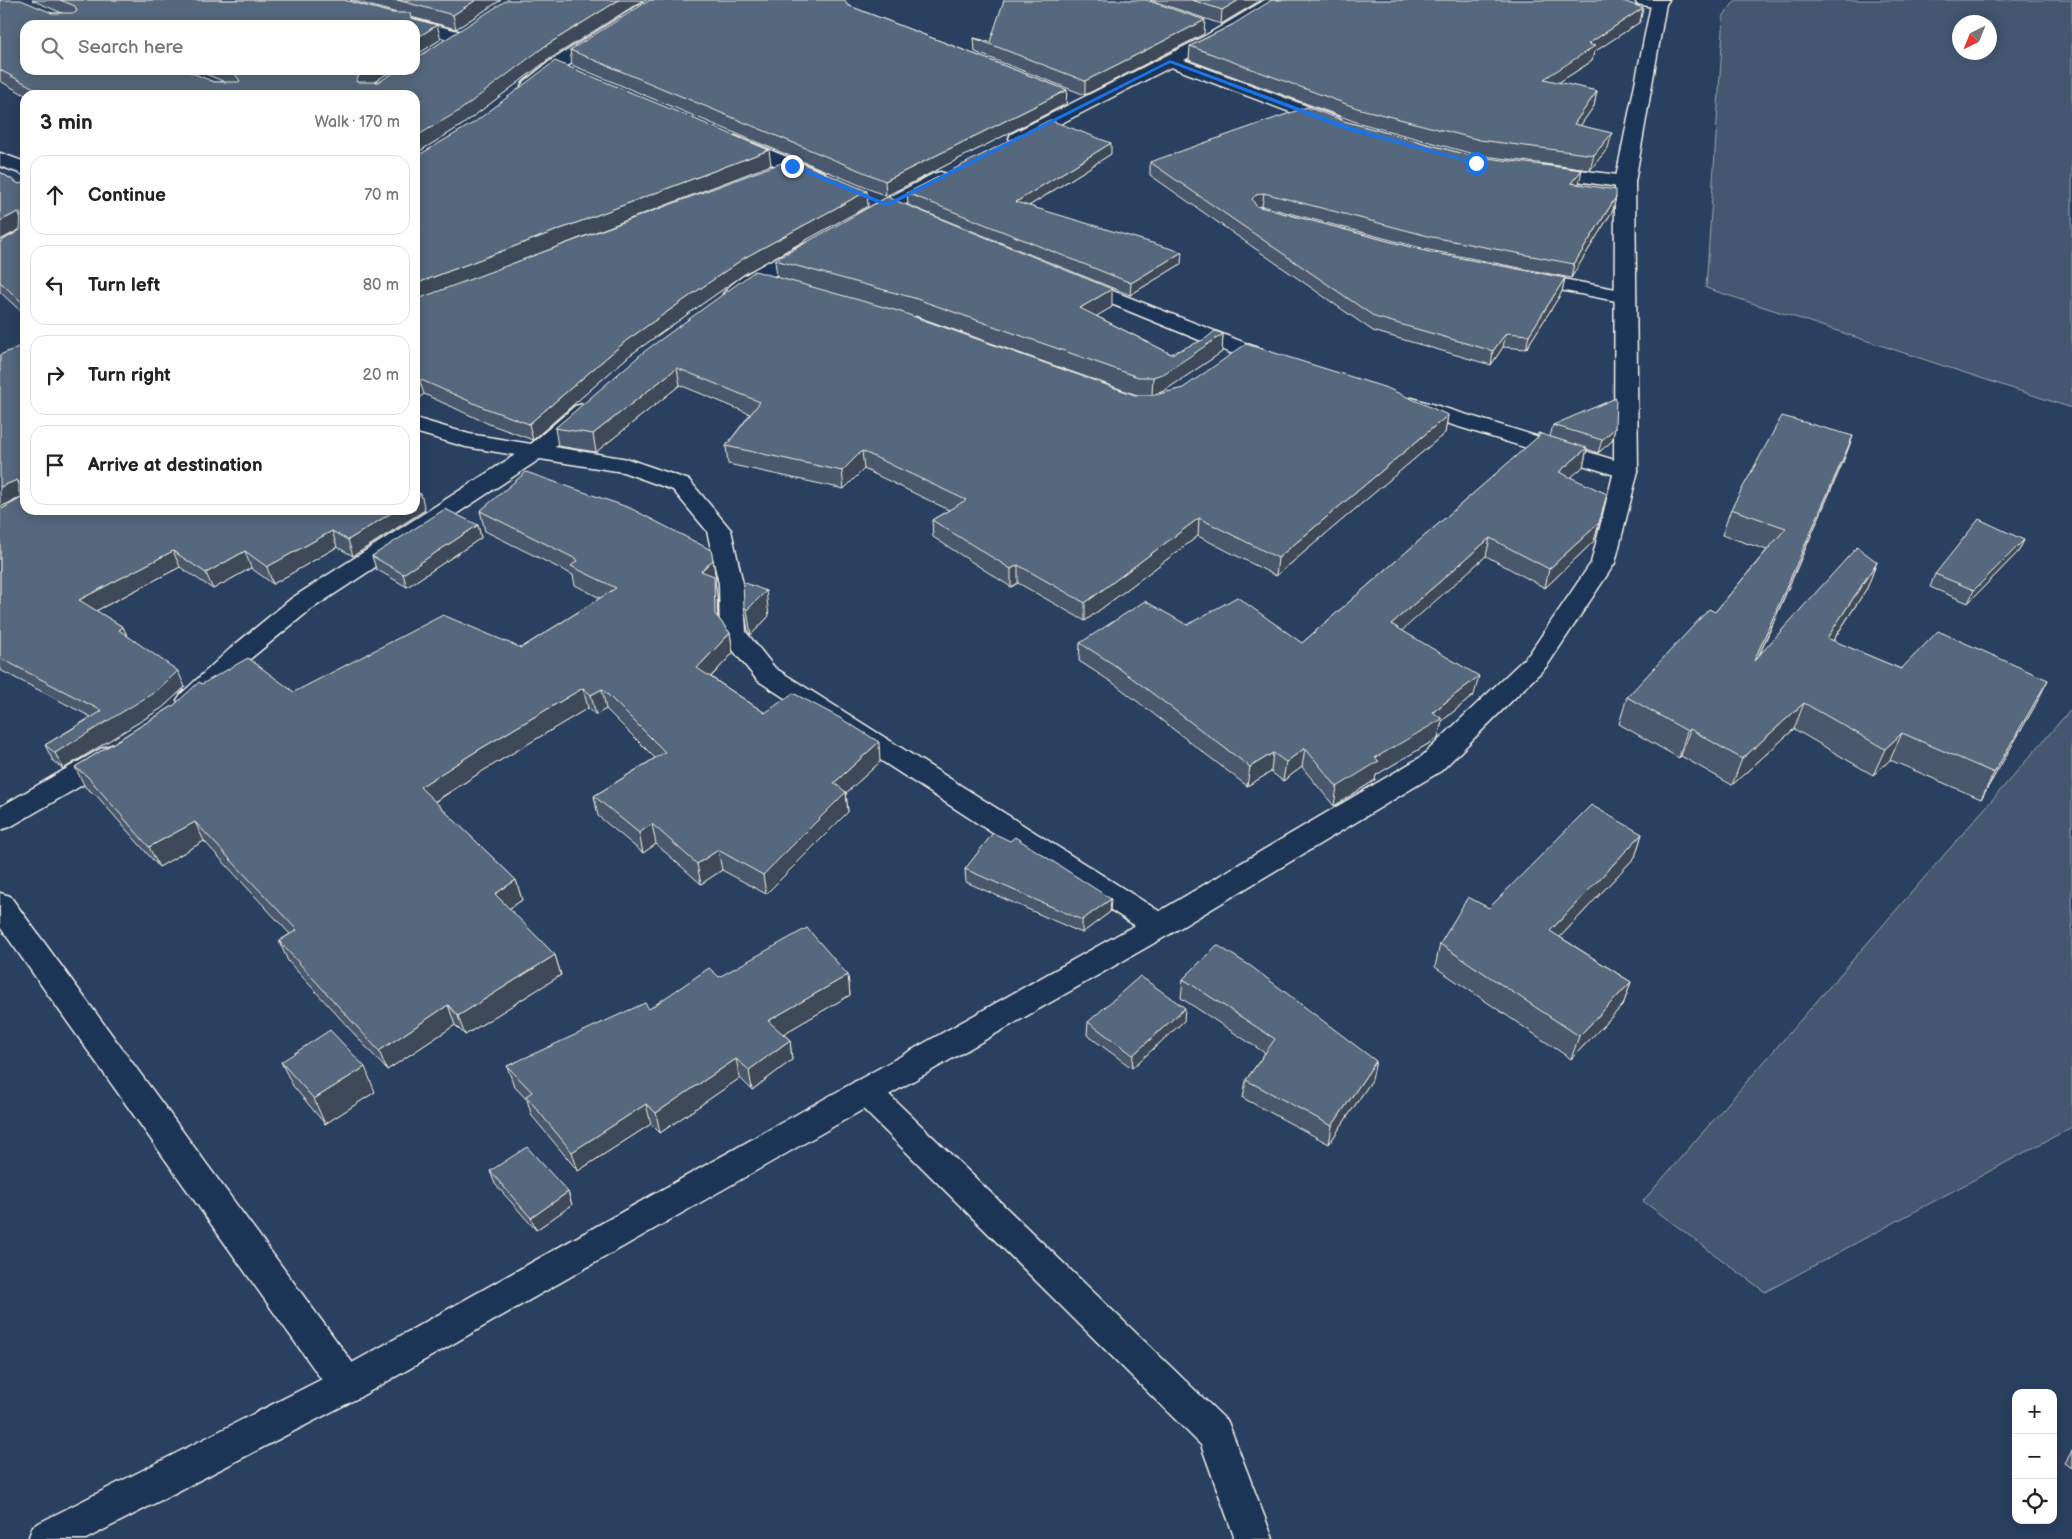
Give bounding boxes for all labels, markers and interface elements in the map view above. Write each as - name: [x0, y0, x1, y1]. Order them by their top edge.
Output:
- north arrow: [1952, 15, 1997, 60]
- search box: [20, 20, 420, 75]
- icon: search: [38, 34, 66, 62]
- text: Search here: [78, 36, 183, 59]
- text: 3 min: [40, 110, 93, 135]
- text: Walk · 170 m: [314, 113, 400, 132]
- route start: [1465, 152, 1488, 175]
- route end: [781, 155, 804, 178]
- icon: ahead: [41, 181, 69, 209]
- text: Continue: [88, 184, 166, 207]
- text: 70 m: [364, 186, 399, 205]
- icon: left: [41, 271, 69, 299]
- text: Turn left: [88, 274, 160, 297]
- text: 80 m: [363, 276, 399, 295]
- icon: right: [41, 361, 69, 389]
- text: Turn right: [88, 364, 171, 387]
- text: 20 m: [363, 366, 399, 385]
- icon: arrive: [41, 451, 69, 479]
- text: Arrive at destination: [88, 454, 263, 477]
- map controls: [2012, 1389, 2057, 1524]
- button: +: [2012, 1389, 2057, 1434]
- button: −: [2012, 1434, 2057, 1479]
- button: locate: [2012, 1479, 2057, 1524]

